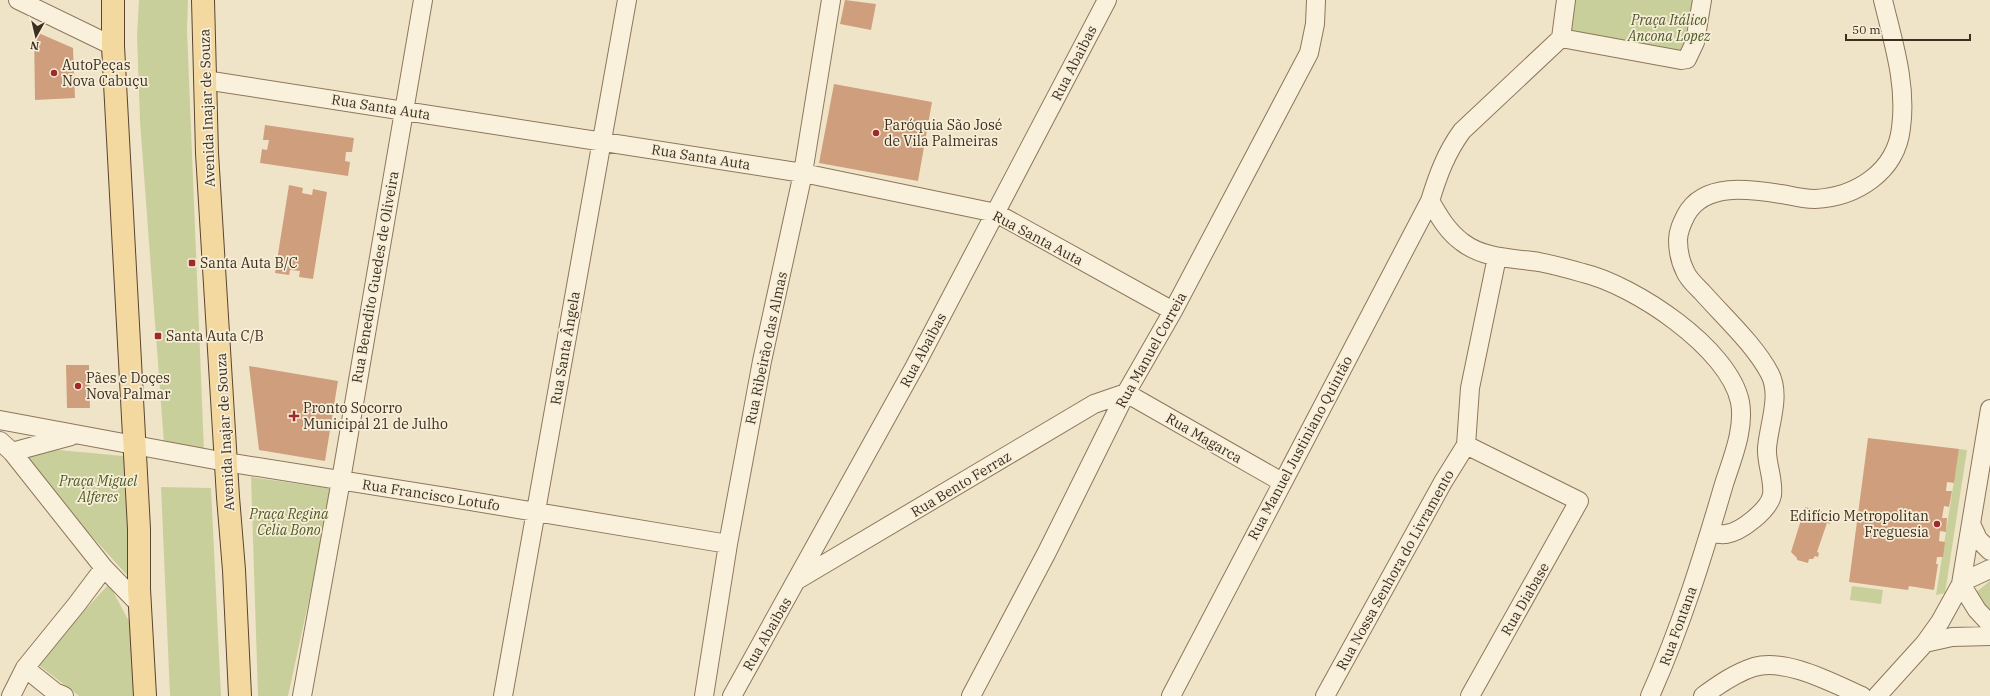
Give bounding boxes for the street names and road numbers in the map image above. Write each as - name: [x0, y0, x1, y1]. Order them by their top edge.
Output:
- street label: Rua Abaibas: [1047, 22, 1101, 104]
- street label: Avenida Inajar de Souza: [195, 28, 219, 187]
- street label: Rua Santa Auta: [330, 90, 432, 124]
- street label: Rua Santa Auta: [650, 140, 752, 174]
- street label: Rua Benedito Guedes de Oliveira: [347, 169, 403, 384]
- street label: Rua Santa Auta: [990, 207, 1087, 270]
- street label: Rua Ribeirão das Almas: [741, 270, 791, 426]
- street label: Rua Manuel Correia: [1112, 288, 1191, 411]
- street label: Rua Santa Ângela: [546, 289, 584, 406]
- street label: Rua Abaibas: [896, 309, 950, 390]
- street label: Avenida Inajar de Souza: [212, 352, 238, 512]
- street label: Rua Manuel Justiniano Quintão: [1244, 353, 1356, 543]
- street label: Rua Magarca: [1163, 409, 1246, 467]
- street label: Rua Bento Ferraz: [908, 447, 1014, 521]
- street label: Rua Nossa Senhora do Livramento: [1332, 466, 1458, 674]
- street label: Rua Francisco Lotufo: [361, 475, 501, 515]
- street label: Rua Diabase: [1497, 559, 1553, 639]
- street label: Rua Fontana: [1655, 584, 1701, 668]
- street label: Rua Abaibas: [739, 594, 795, 674]

